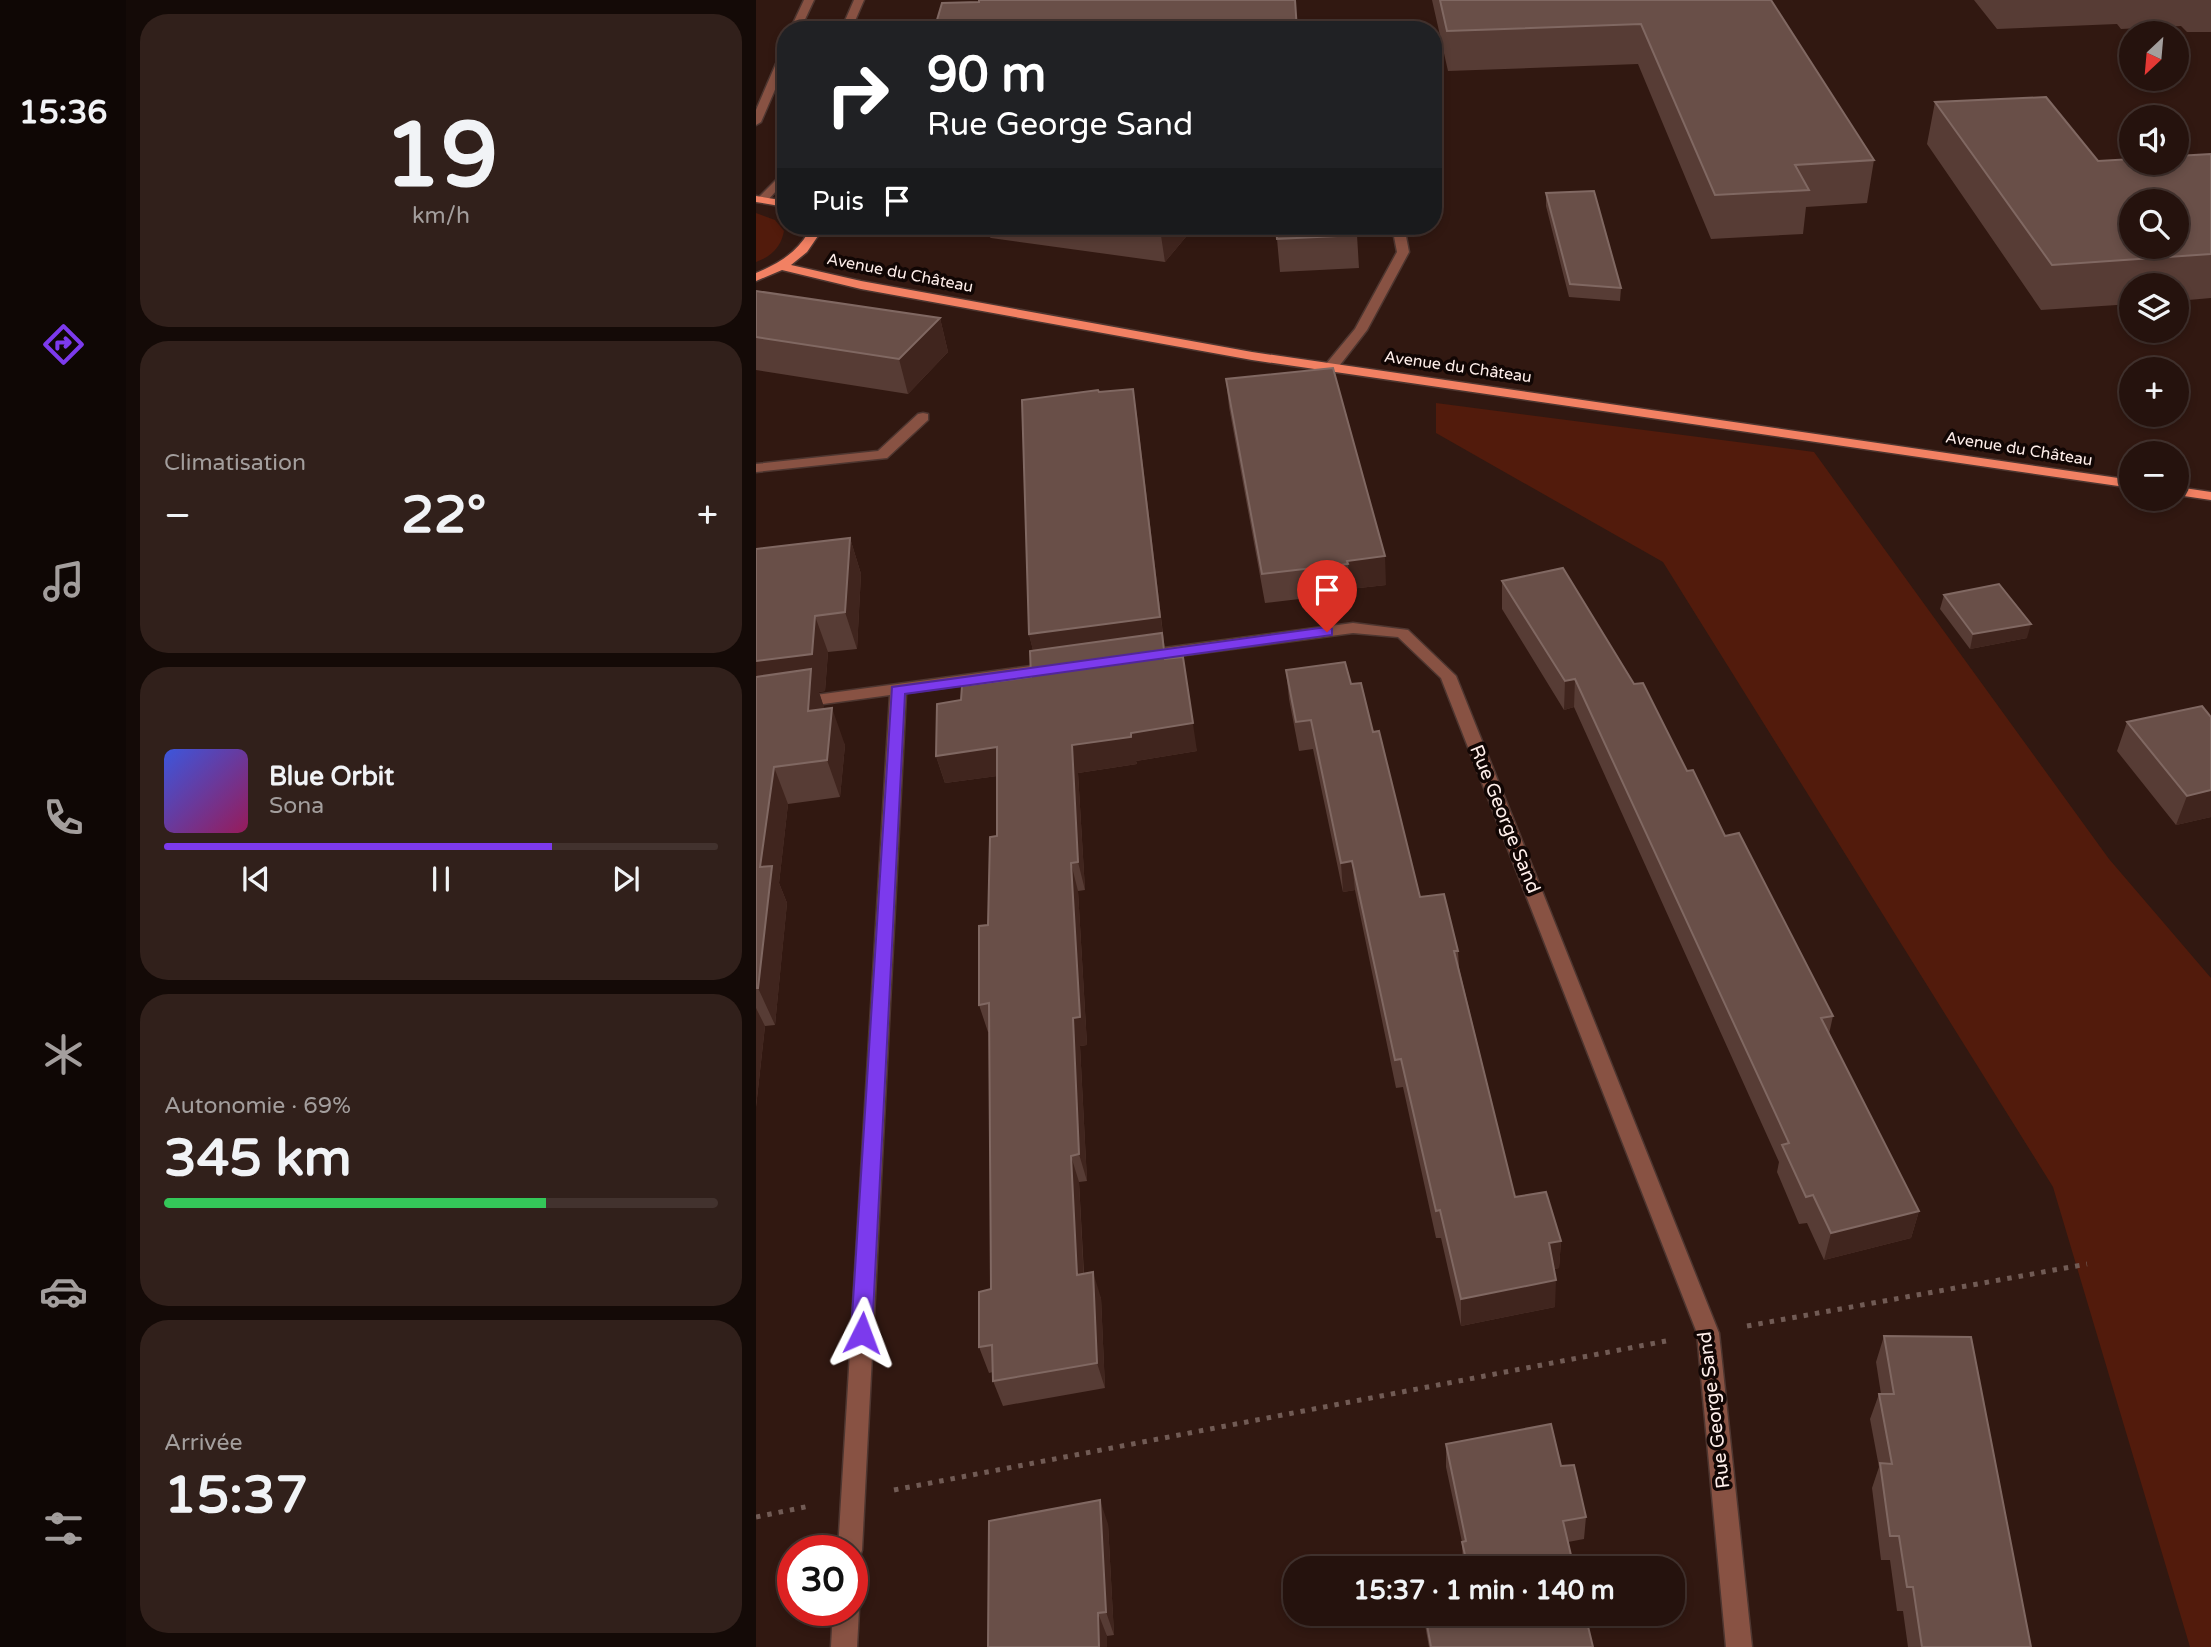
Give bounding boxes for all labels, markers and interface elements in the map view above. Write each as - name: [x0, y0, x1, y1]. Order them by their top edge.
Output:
- north arrow: [2119, 21, 2189, 91]
- map controls: [2119, 21, 2189, 511]
- text: 90 m: [927, 46, 1046, 105]
- icon: right: [812, 49, 903, 140]
- text: 15:36: [19, 94, 107, 132]
- text: 19: [384, 101, 498, 211]
- button: sound: [2119, 105, 2189, 175]
- text: Rue George Sand: [927, 106, 1193, 144]
- icon: arrive: [878, 182, 916, 220]
- text: Puis: [812, 186, 864, 217]
- button: search: [2119, 189, 2189, 259]
- text: km/h: [412, 202, 470, 230]
- street label: Avenue du Château: [825, 249, 975, 297]
- button: layers: [2119, 273, 2189, 343]
- icon: directions: [39, 320, 88, 369]
- street label: Avenue du Château: [1383, 347, 1533, 387]
- button: +: [2119, 357, 2189, 427]
- street label: Avenue du Château: [1944, 427, 2094, 471]
- button: −: [2119, 441, 2189, 511]
- text: Climatisation: [164, 449, 306, 477]
- text: 22°: [401, 484, 486, 547]
- text: −: [164, 493, 191, 539]
- text: +: [697, 493, 718, 539]
- icon: music: [39, 557, 88, 606]
- pin: [1297, 560, 1357, 632]
- icon: arrive: [1308, 571, 1346, 609]
- street label: Rue George Sand: [1465, 742, 1545, 896]
- text: Blue Orbit: [269, 761, 394, 792]
- text: Sona: [269, 792, 324, 820]
- icon: phone: [39, 793, 88, 842]
- icon: previous: [237, 860, 275, 898]
- icon: pause: [422, 860, 460, 898]
- icon: next: [607, 860, 645, 898]
- icon: climate: [39, 1030, 88, 1079]
- text: Autonomie · 69%: [164, 1092, 351, 1120]
- text: 345 km: [164, 1127, 352, 1190]
- icon: car: [39, 1267, 88, 1316]
- position arrow: [825, 1296, 899, 1370]
- street label: Rue George Sand: [1693, 1330, 1735, 1490]
- text: Arrivée: [164, 1429, 242, 1457]
- text: 15:37: [164, 1464, 308, 1527]
- icon: filters: [39, 1504, 88, 1553]
- speed limit sign: 30: [777, 1535, 868, 1626]
- text: 15:37 · 1 min · 140 m: [1353, 1575, 1615, 1606]

